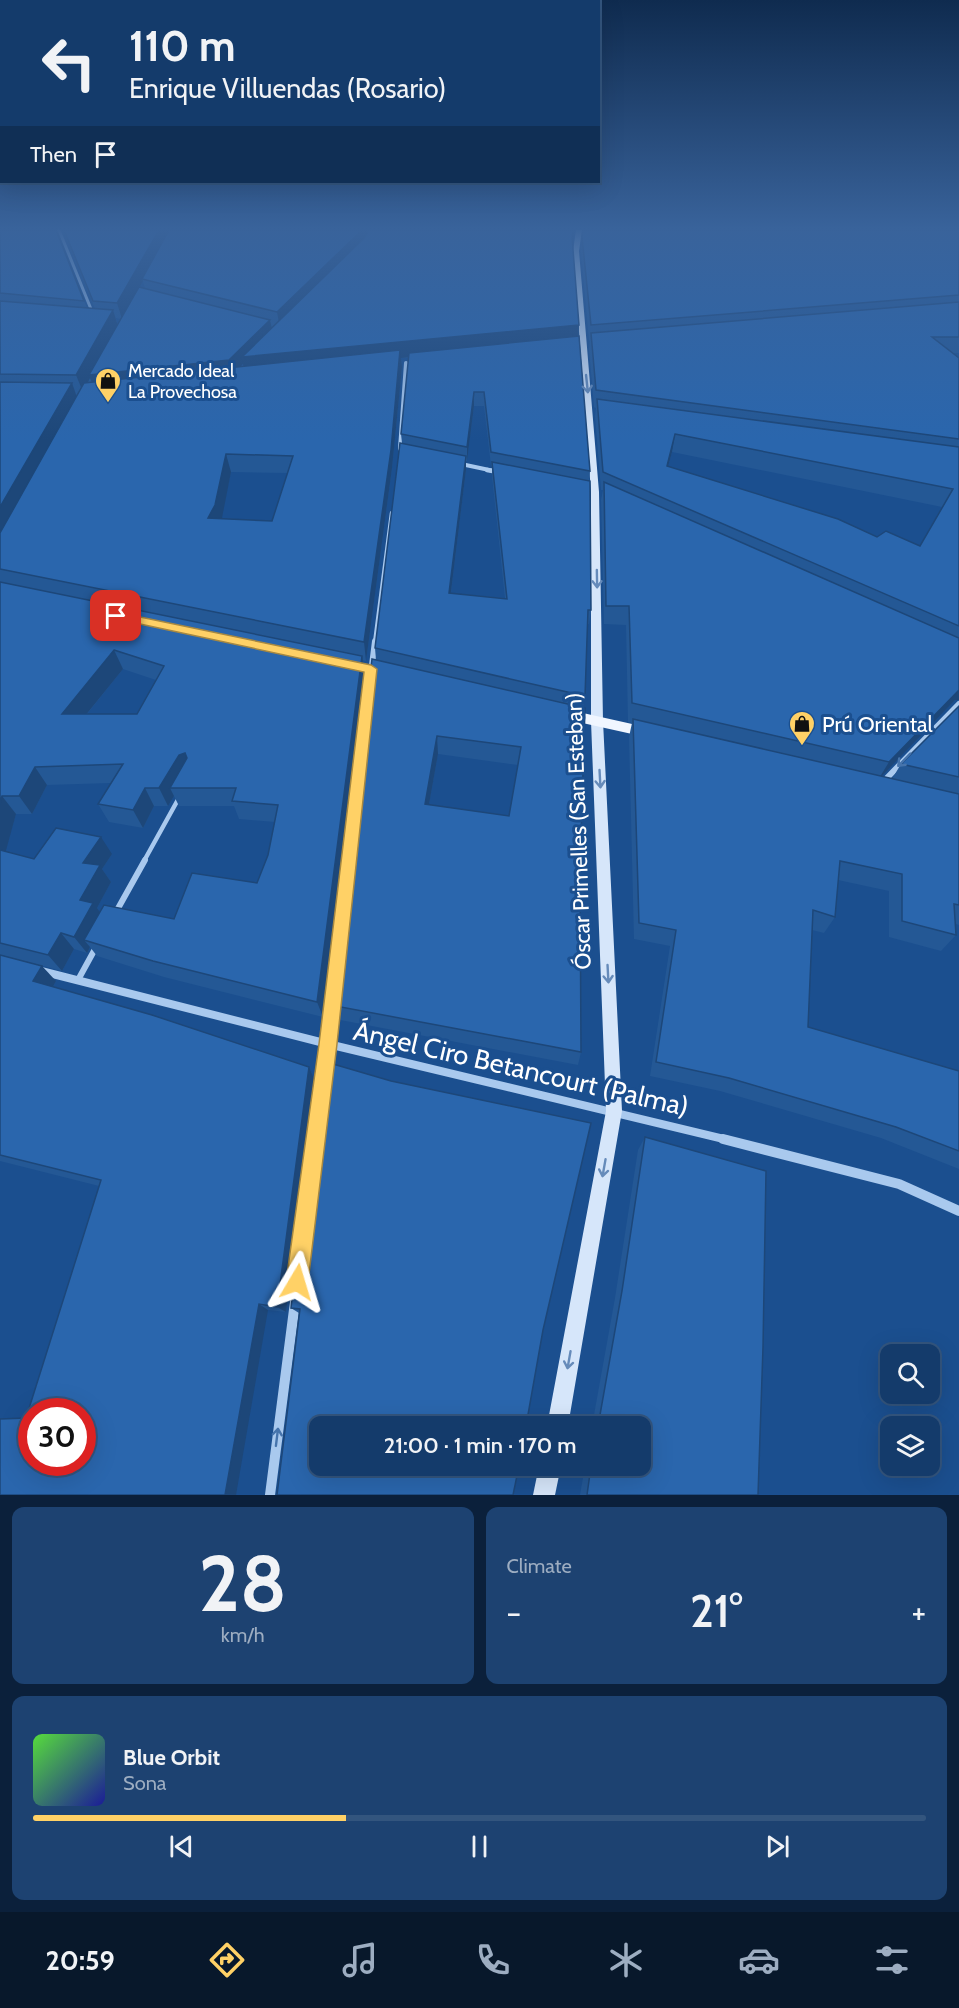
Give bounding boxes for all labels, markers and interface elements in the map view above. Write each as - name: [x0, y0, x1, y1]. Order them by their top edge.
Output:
- text: 110 m: [129, 20, 236, 72]
- icon: left: [30, 24, 108, 102]
- text: Enrique Villuendas (Rosario): [129, 72, 446, 105]
- icon: arrive: [89, 138, 122, 171]
- text: Then: [30, 141, 77, 168]
- place label: Mercado Ideal La Provechosa: [128, 360, 237, 403]
- shop icon: Mercado Ideal La Provechosa: [93, 366, 123, 404]
- one-way arrow: [582, 373, 593, 393]
- one-way arrow: [591, 568, 602, 588]
- pin: [90, 590, 141, 641]
- icon: arrive: [99, 599, 132, 632]
- street label: Óscar Primelles (San Esteban): [560, 692, 597, 970]
- shop icon: Prú Oriental: [787, 709, 817, 747]
- place label: Prú Oriental: [822, 711, 934, 738]
- one-way arrow: [896, 753, 911, 768]
- one-way arrow: [594, 769, 605, 789]
- one-way arrow: [603, 964, 614, 984]
- street label: Ángel Ciro Betancourt (Palma): [350, 1013, 692, 1123]
- one-way arrow: [598, 1158, 609, 1177]
- position arrow: [265, 1250, 329, 1314]
- map controls: [880, 1344, 940, 1476]
- button: search: [880, 1344, 940, 1404]
- one-way arrow: [563, 1350, 574, 1369]
- speed limit sign: 30: [18, 1398, 96, 1476]
- button: layers: [880, 1416, 940, 1476]
- one-way arrow: [272, 1428, 283, 1447]
- text: 21:00 · 1 min · 170 m: [384, 1432, 576, 1459]
- text: 28: [199, 1536, 287, 1631]
- text: Climate: [507, 1554, 572, 1578]
- text: 21°: [690, 1584, 743, 1638]
- text: −: [507, 1592, 521, 1632]
- text: +: [911, 1592, 926, 1632]
- text: km/h: [221, 1623, 265, 1647]
- text: Blue Orbit: [123, 1744, 220, 1771]
- text: Sona: [123, 1771, 166, 1795]
- icon: previous: [165, 1830, 198, 1863]
- icon: pause: [463, 1830, 496, 1863]
- icon: next: [761, 1830, 794, 1863]
- icon: directions: [206, 1939, 248, 1981]
- icon: music: [339, 1939, 381, 1981]
- icon: phone: [472, 1939, 514, 1981]
- icon: climate: [605, 1939, 647, 1981]
- icon: car: [738, 1939, 780, 1981]
- icon: filters: [871, 1939, 913, 1981]
- text: 20:59: [46, 1944, 115, 1977]

